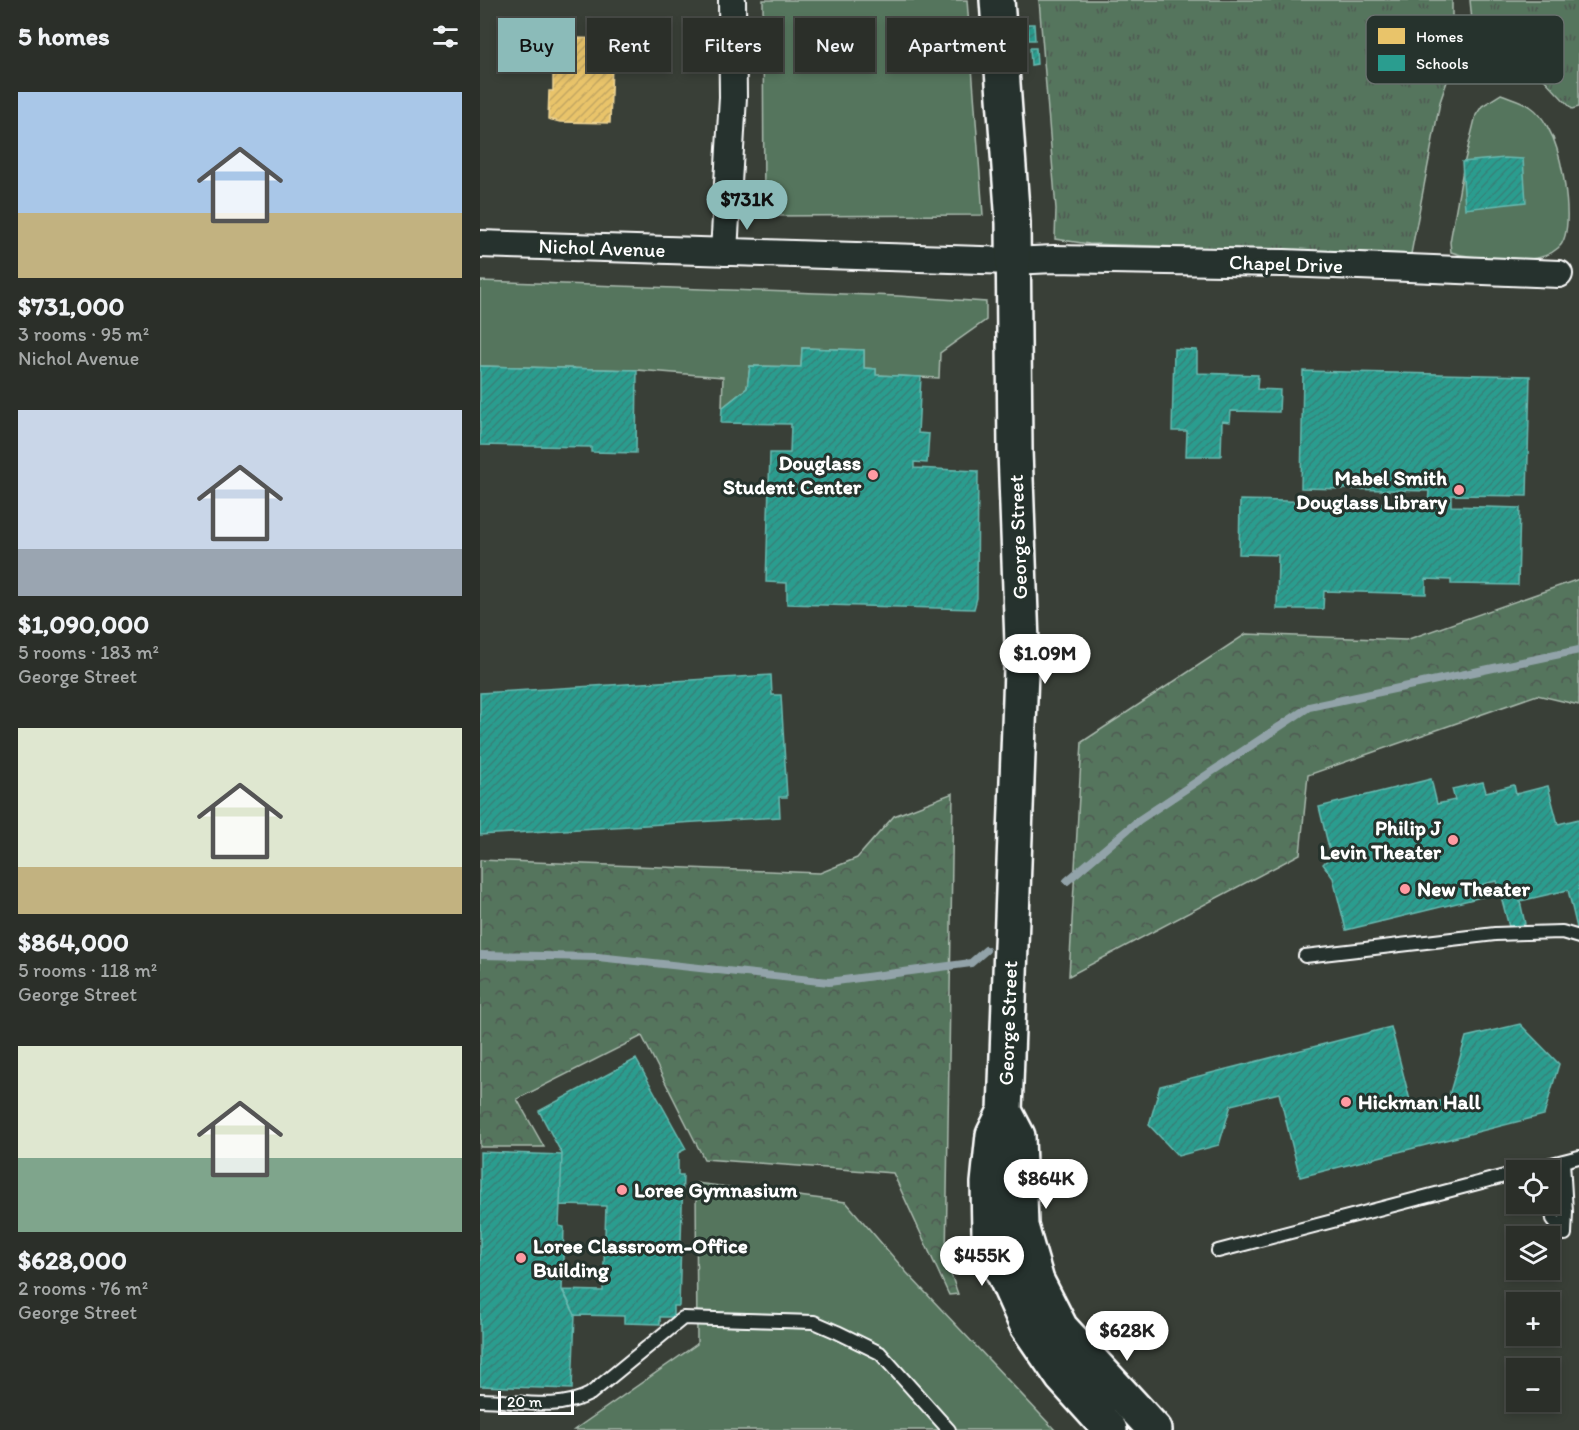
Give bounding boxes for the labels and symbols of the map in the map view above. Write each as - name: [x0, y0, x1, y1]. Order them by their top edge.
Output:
- legend: [1366, 15, 1564, 84]
- text: Homes: [1416, 27, 1463, 46]
- text: Schools: [1416, 54, 1469, 73]
- pin: $731K: [705, 180, 789, 231]
- street label: Nichol Avenue: [538, 233, 666, 262]
- street label: Chapel Drive: [1229, 249, 1343, 278]
- place label: Douglass Student Center: [723, 450, 862, 499]
- place label: Mabel Smith Douglass Library: [1296, 465, 1447, 515]
- marker: Douglass Student Center: [866, 468, 880, 482]
- street label: George Street: [1003, 474, 1032, 600]
- marker: Mabel Smith Douglass Library: [1452, 483, 1466, 497]
- pin: $1.09M: [996, 634, 1094, 685]
- place label: Philip J Levin Theater: [1320, 815, 1442, 864]
- marker: Philip J Levin Theater: [1446, 833, 1460, 847]
- place label: New Theater: [1417, 876, 1531, 901]
- marker: New Theater: [1398, 882, 1412, 896]
- street label: George Street: [993, 960, 1022, 1086]
- place label: Hickman Hall: [1358, 1089, 1481, 1114]
- marker: Hickman Hall: [1339, 1095, 1353, 1109]
- pin: $864K: [1004, 1159, 1088, 1210]
- place label: Loree Gymnasium: [634, 1177, 798, 1203]
- marker: Loree Gymnasium: [615, 1183, 629, 1197]
- place label: Loree Classroom-Office Building: [533, 1233, 748, 1283]
- pin: $455K: [940, 1236, 1024, 1287]
- marker: Loree Classroom-Office Building: [514, 1251, 528, 1265]
- pin: $628K: [1085, 1311, 1169, 1362]
- scale bar: [498, 1388, 574, 1416]

